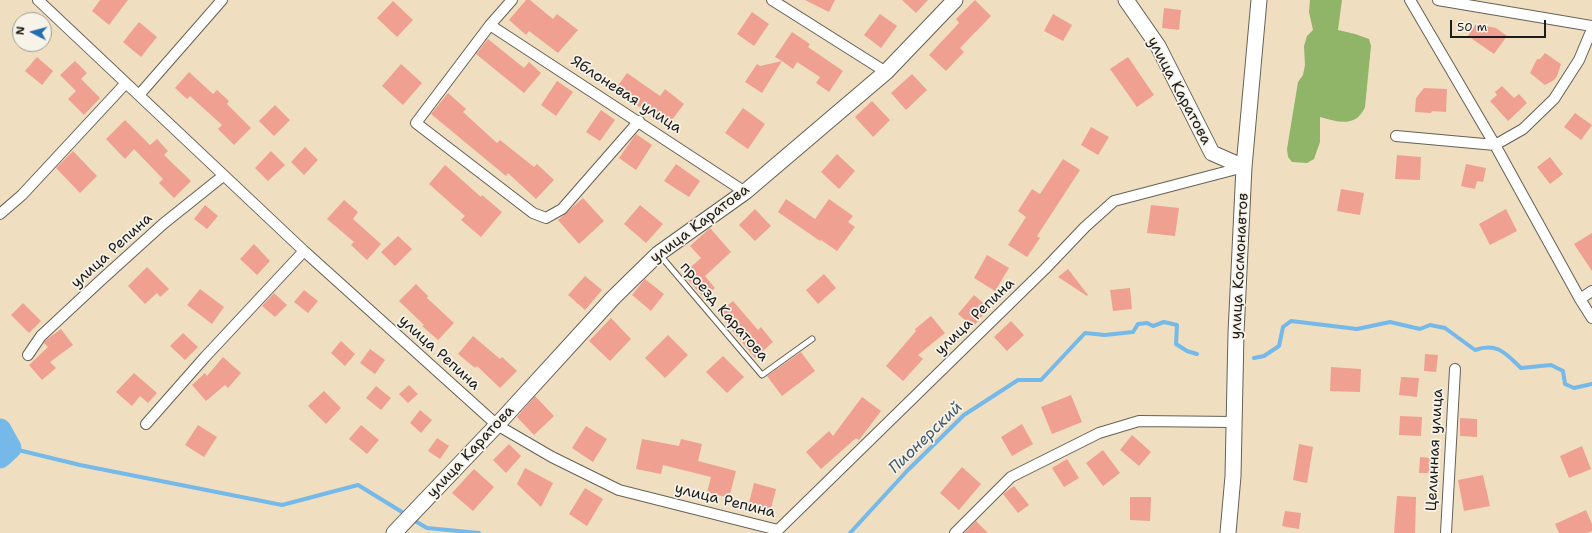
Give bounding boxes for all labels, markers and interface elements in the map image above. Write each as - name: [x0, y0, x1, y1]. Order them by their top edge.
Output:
- north arrow: [12, 12, 52, 52]
- scale bar: [1452, 12, 1548, 38]
- text: 50 m: [1457, 19, 1487, 35]
- text: N: [13, 26, 28, 36]
- street label: улица Каратова: [1143, 34, 1215, 148]
- street label: Яблоневая улица: [567, 52, 685, 138]
- street label: улица Каратова: [647, 181, 753, 267]
- street label: улица Космонавтов: [1227, 192, 1253, 340]
- street label: улица Репина: [68, 210, 156, 292]
- street label: проезд Каратова: [676, 259, 772, 365]
- street label: улица Репина: [932, 275, 1018, 359]
- street label: улица Репина: [395, 312, 483, 394]
- street label: Целинная улица: [1423, 388, 1447, 512]
- water label: Пионерский: [885, 398, 967, 478]
- street label: улица Каратова: [424, 402, 518, 502]
- street label: улица Репина: [673, 480, 777, 522]

